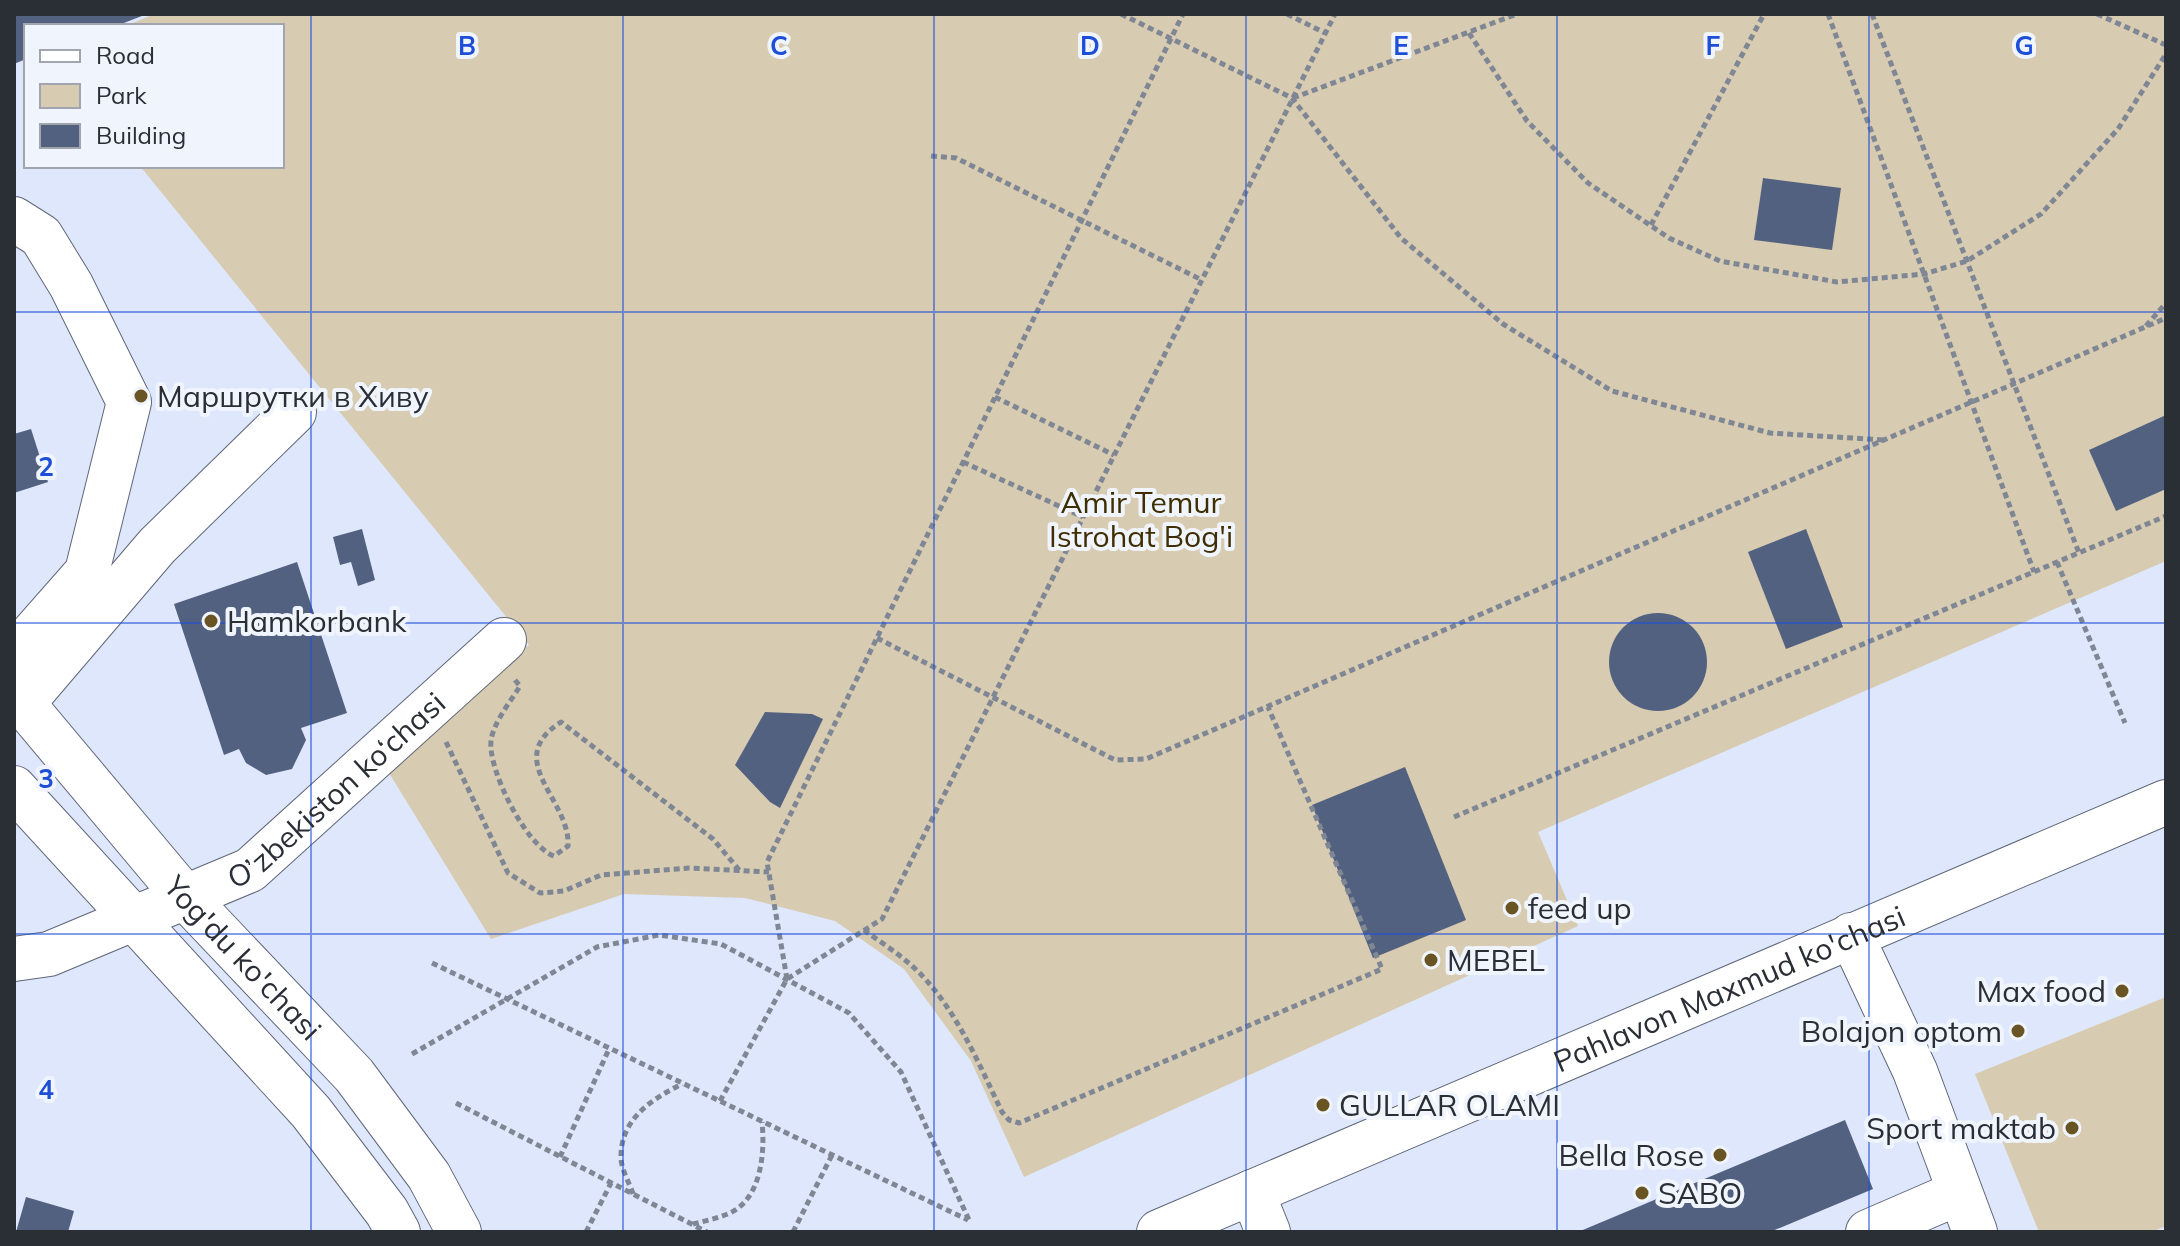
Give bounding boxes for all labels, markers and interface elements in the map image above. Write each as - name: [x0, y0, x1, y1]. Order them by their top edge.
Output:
- legend: [24, 24, 284, 168]
- text: B: [458, 29, 476, 62]
- text: C: [770, 29, 788, 62]
- text: D: [1080, 29, 1100, 62]
- text: E: [1393, 29, 1409, 62]
- text: F: [1706, 29, 1721, 62]
- text: G: [2014, 29, 2034, 62]
- text: Road: [96, 40, 155, 70]
- text: Park: [96, 80, 147, 110]
- text: Building: [96, 120, 186, 150]
- place label: Маршрутки в Хиву: [157, 377, 429, 415]
- marker: Маршрутки в Хиву: [132, 387, 150, 405]
- text: 2: [38, 450, 54, 483]
- park label: Amir Temur Istrohat Bog'i: [1049, 483, 1233, 555]
- place label: Hamkorbank: [227, 602, 407, 640]
- marker: Hamkorbank: [202, 612, 220, 630]
- street label: O’zbekiston ko‘chasi: [222, 684, 453, 896]
- text: 3: [38, 762, 54, 795]
- street label: Yog'du ko'chasi: [155, 867, 330, 1048]
- place label: feed up: [1528, 889, 1632, 927]
- street label: Pahlavon Maxmud ko'chasi: [1548, 897, 1911, 1080]
- marker: feed up: [1503, 899, 1521, 917]
- place label: MEBEL: [1447, 941, 1545, 979]
- marker: MEBEL: [1422, 951, 1440, 969]
- place label: Max food: [1976, 972, 2106, 1010]
- marker: Max food: [2113, 982, 2131, 1000]
- place label: Bolajon optom: [1801, 1012, 2002, 1050]
- marker: Bolajon optom: [2009, 1022, 2027, 1040]
- text: 4: [38, 1073, 54, 1106]
- place label: GULLAR OLAMI: [1339, 1086, 1560, 1124]
- marker: GULLAR OLAMI: [1314, 1096, 1332, 1114]
- place label: Sport maktab: [1866, 1109, 2056, 1147]
- marker: Sport maktab: [2063, 1119, 2081, 1137]
- place label: Bella Rose: [1558, 1136, 1704, 1174]
- marker: Bella Rose: [1711, 1146, 1729, 1164]
- place label: SABO: [1658, 1174, 1742, 1212]
- marker: SABO: [1633, 1184, 1651, 1202]

